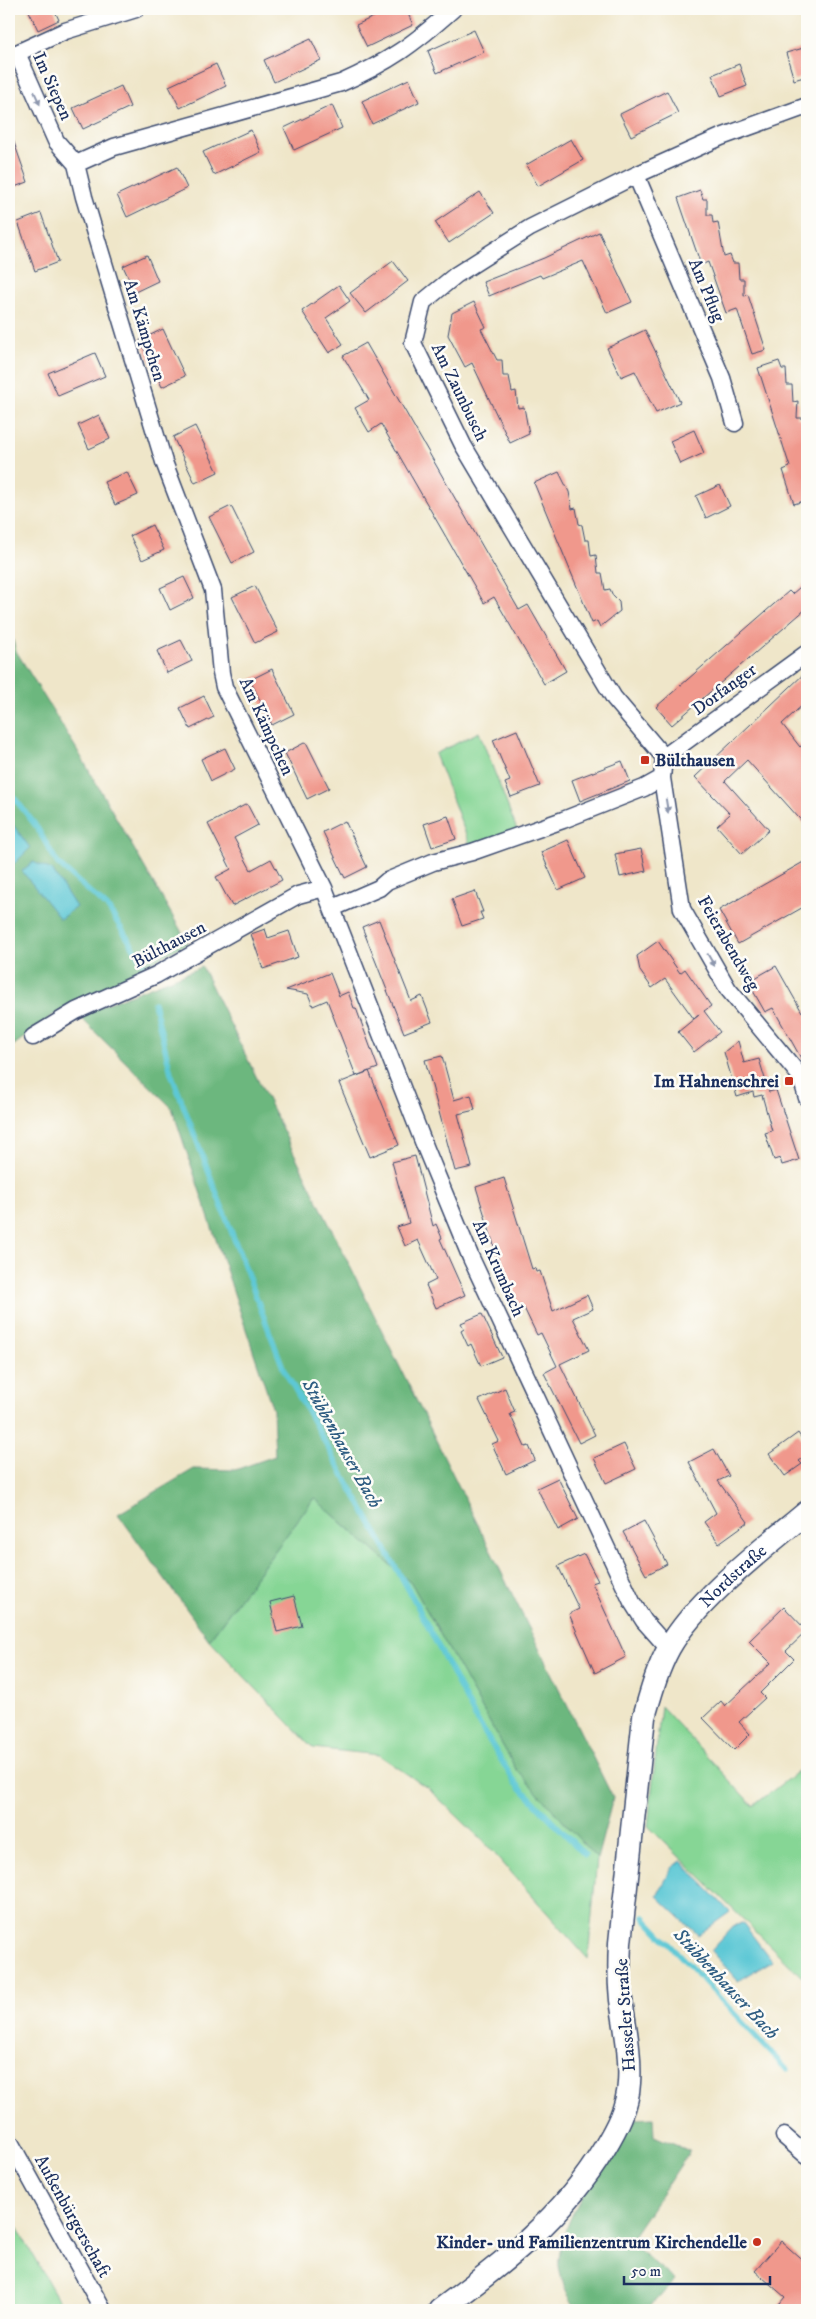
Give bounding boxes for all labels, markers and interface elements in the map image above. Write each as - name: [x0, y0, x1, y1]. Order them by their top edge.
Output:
- street label: Im Siepen: [27, 49, 77, 124]
- one-way arrow: [33, 91, 41, 105]
- street label: Am Pflug: [683, 255, 729, 326]
- street label: Am Kämpchen: [118, 277, 170, 385]
- street label: Am Zaunbusch: [426, 340, 493, 446]
- street label: Dorfanger: [688, 659, 761, 721]
- street label: Am Kämpchen: [234, 674, 299, 779]
- place label: Bülthausen: [655, 750, 735, 772]
- marker: Bülthausen: [639, 754, 651, 766]
- one-way arrow: [663, 798, 671, 814]
- street label: Feierabendweg: [692, 892, 764, 995]
- street label: Bülthausen: [129, 916, 210, 973]
- one-way arrow: [707, 952, 715, 967]
- place label: Im Hahnenschrei: [654, 1071, 779, 1093]
- marker: Im Hahnenschrei: [783, 1075, 795, 1087]
- street label: Am Krumbach: [467, 1217, 529, 1321]
- water label: Stübbenhauser Bach: [296, 1374, 387, 1513]
- street label: Nordstraße: [695, 1540, 772, 1613]
- water label: Stübbenhauser Bach: [668, 1923, 784, 2045]
- street label: Hasseler Straße: [611, 1958, 641, 2072]
- street label: Außenbürgerschaft: [29, 2151, 115, 2282]
- place label: Kinder- und Familienzentrum Kirchendelle: [436, 2232, 748, 2254]
- marker: Kinder- und Familienzentrum Kirchendelle: [751, 2236, 763, 2248]
- scale bar: [624, 2254, 770, 2286]
- text: 50 m: [631, 2262, 661, 2281]

